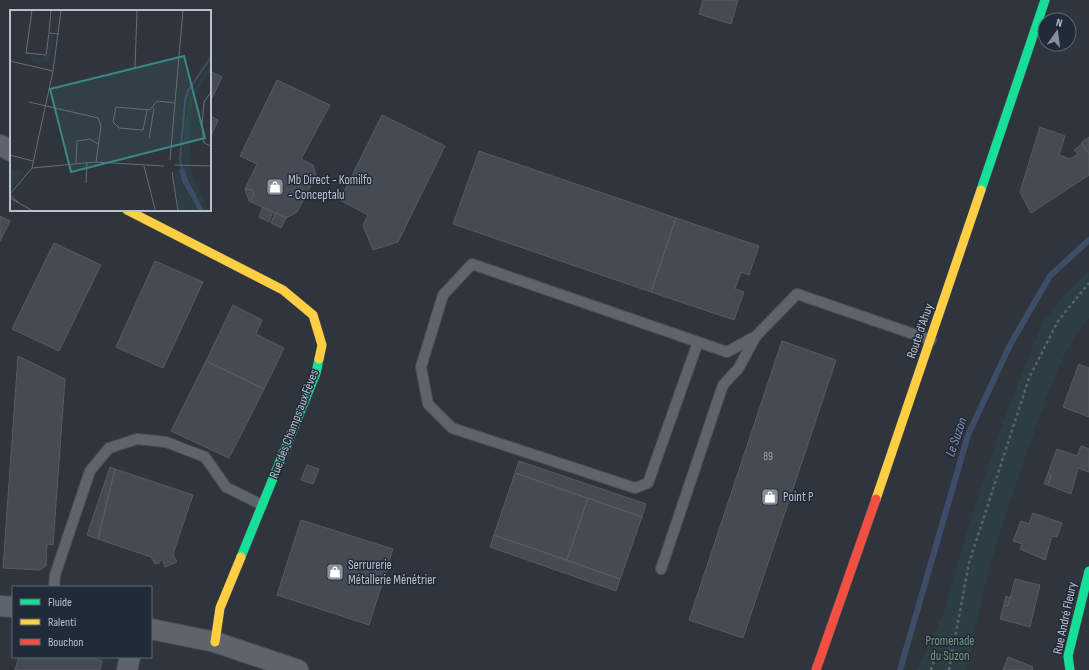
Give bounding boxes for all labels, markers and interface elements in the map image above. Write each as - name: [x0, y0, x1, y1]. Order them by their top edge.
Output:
- inset map: [10, 10, 211, 211]
- north arrow: [1037, 12, 1077, 52]
- text: N: [1055, 16, 1064, 30]
- place label: Mb Direct - Komilfo - Conceptalu: [288, 172, 372, 203]
- shop icon: Mb Direct - Komilfo - Conceptalu: [265, 177, 285, 197]
- street label: Route d'Ahuy: [903, 301, 937, 361]
- street label: Rue des Champs aux Fèves: [266, 367, 322, 481]
- water label: Le Suzon: [941, 415, 971, 459]
- house number: 89: [763, 450, 773, 463]
- shop icon: Point P: [760, 487, 780, 507]
- place label: Point P: [783, 489, 814, 505]
- place label: Serrurerie Métallerie Ménétrier: [348, 557, 436, 588]
- shop icon: Serrurerie Métallerie Ménétrier: [325, 562, 345, 582]
- street label: Rue André Fleury: [1050, 581, 1080, 655]
- legend: [12, 586, 152, 658]
- text: Fluide: [48, 595, 72, 610]
- text: Ralenti: [48, 615, 76, 630]
- park label: Promenade du Suzon: [925, 633, 975, 664]
- text: Bouchon: [48, 635, 83, 650]

